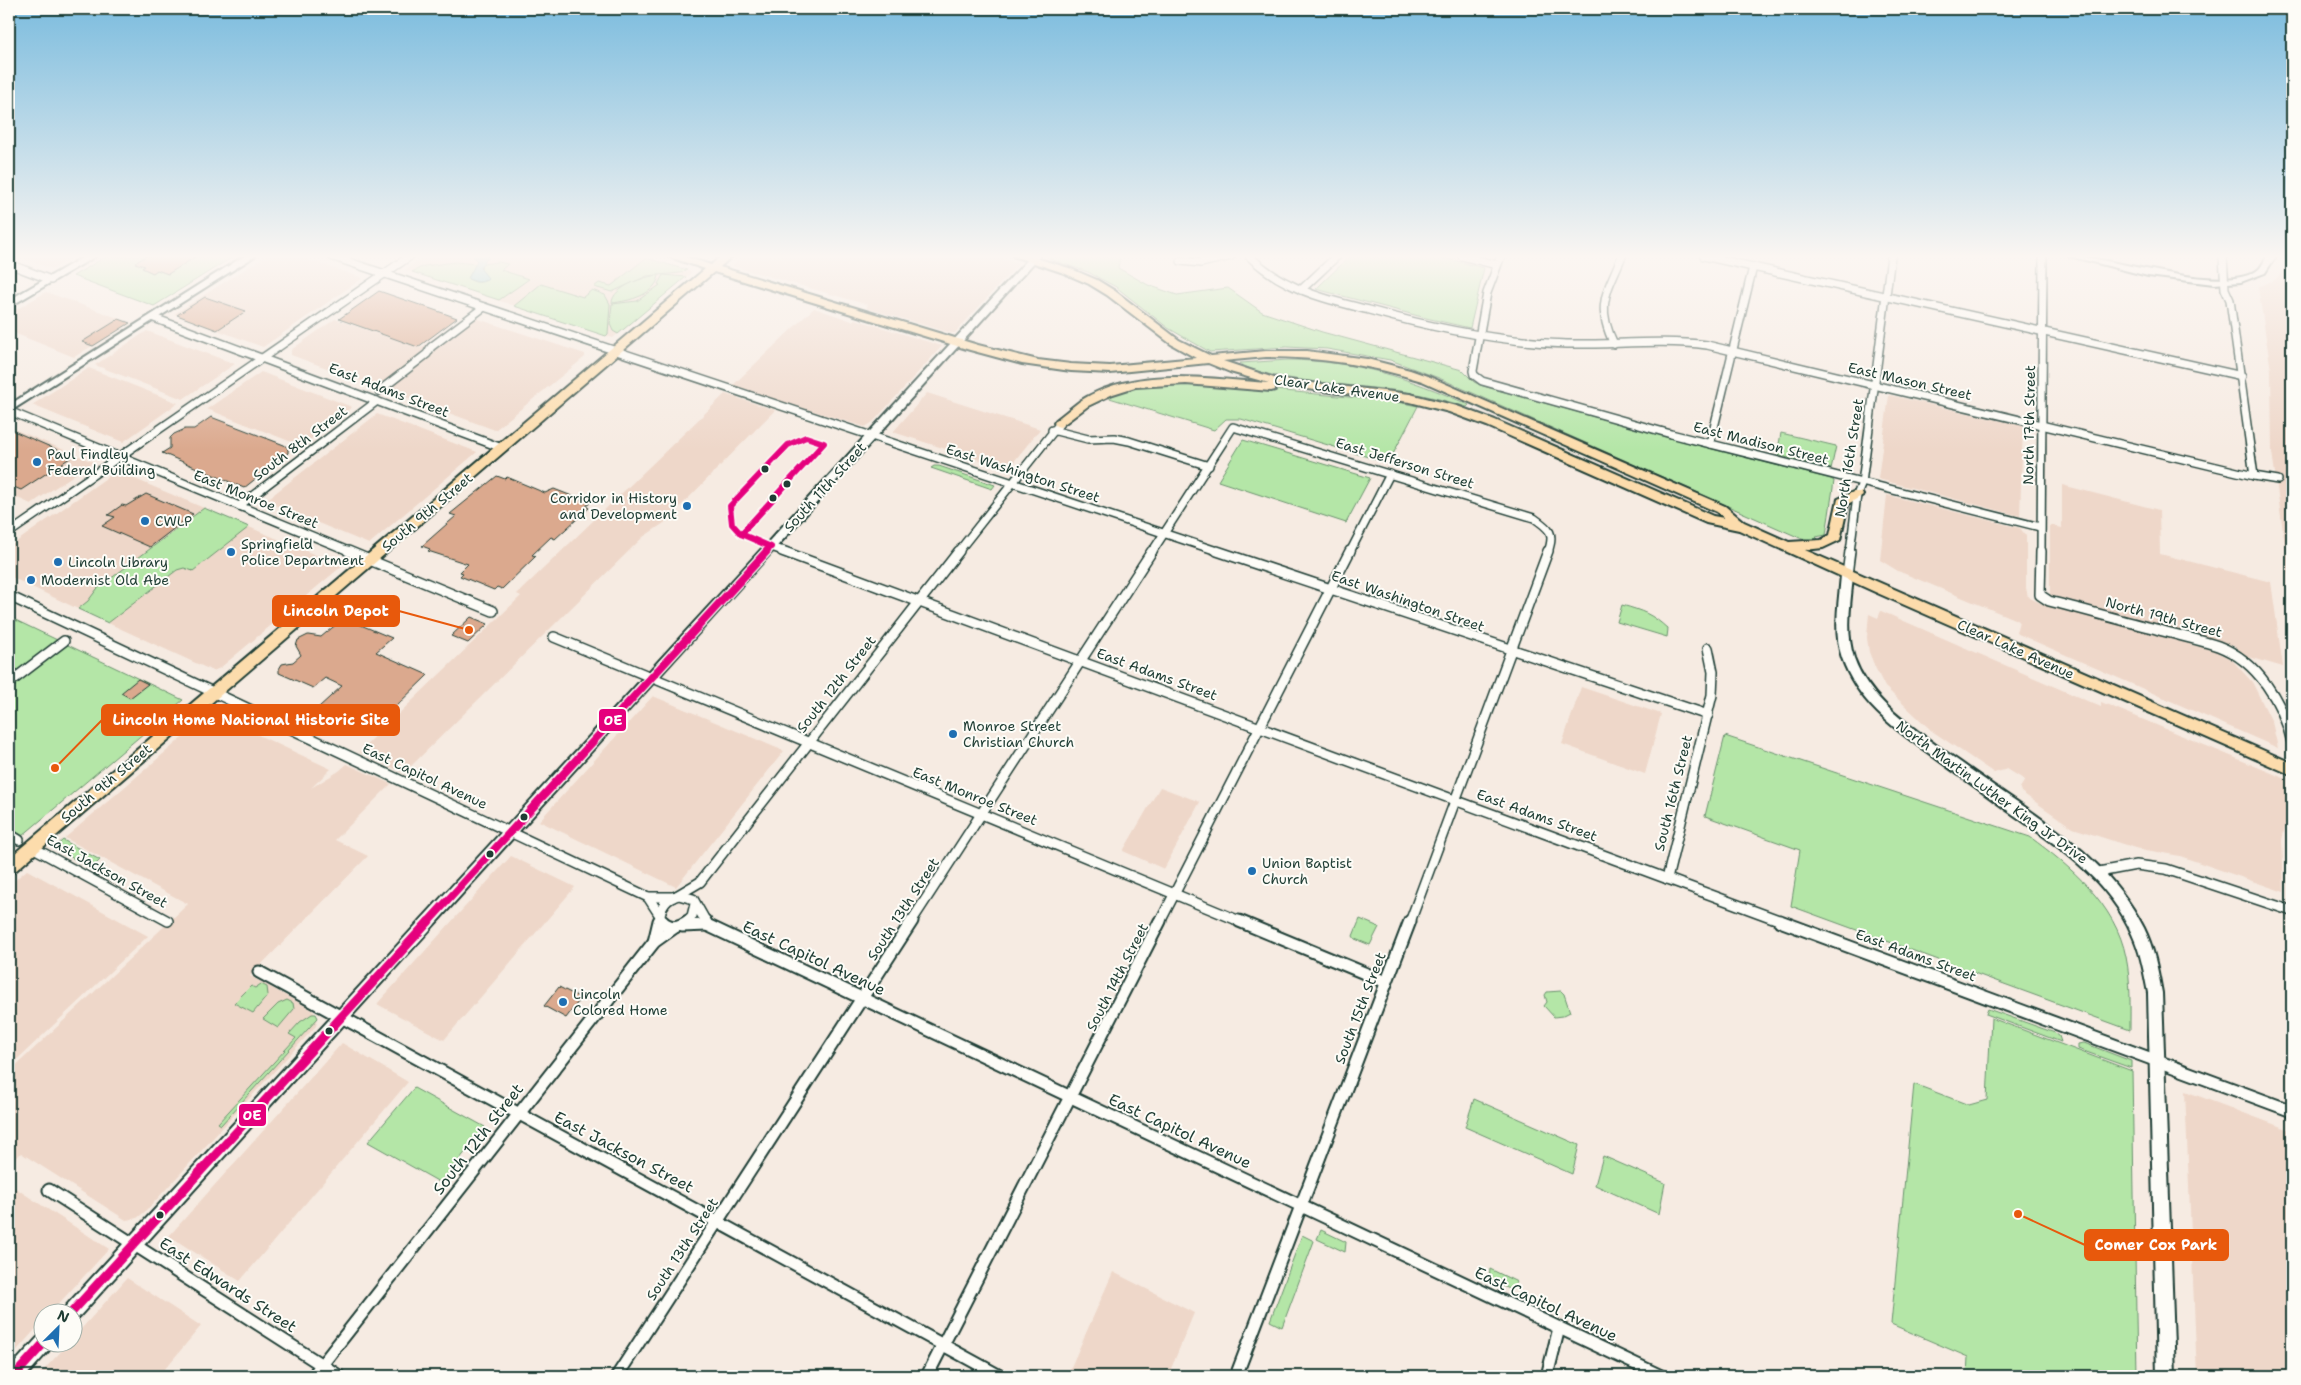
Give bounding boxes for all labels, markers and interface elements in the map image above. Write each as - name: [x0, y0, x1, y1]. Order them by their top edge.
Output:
- street label: East Mason Street: [1846, 358, 1974, 404]
- street label: East Adams Street: [326, 359, 452, 421]
- street label: North 17th Street: [2019, 365, 2039, 485]
- street label: Clear Lake Avenue: [1273, 370, 1401, 406]
- street label: North 16th Street: [1831, 397, 1867, 519]
- street label: South 8th Street: [249, 402, 351, 484]
- street label: East Madison Street: [1691, 417, 1831, 469]
- street label: East Jefferson Street: [1334, 433, 1476, 493]
- street label: South 11th Street: [780, 438, 870, 536]
- street label: East Washington Street: [944, 440, 1102, 506]
- place label: Paul Findley Federal Building: [47, 445, 155, 479]
- marker: Paul Findley Federal Building: [31, 456, 43, 468]
- unlabelled marker: [760, 464, 770, 474]
- street label: East Monroe Street: [191, 466, 321, 532]
- street label: South 9th Street: [378, 469, 476, 555]
- unlabelled marker: [782, 479, 792, 489]
- place label: Corridor in History and Development: [550, 489, 677, 523]
- unlabelled marker: [768, 493, 778, 503]
- marker: Corridor in History and Development: [681, 500, 693, 512]
- place label: CWLP: [155, 512, 192, 530]
- marker: CWLP: [139, 515, 151, 527]
- place label: Springfield Police Department: [241, 535, 364, 569]
- marker: Springfield Police Department: [225, 546, 237, 558]
- place label: Lincoln Library: [68, 553, 168, 571]
- marker: Lincoln Library: [52, 556, 64, 568]
- street label: East Washington Street: [1329, 566, 1487, 636]
- place label: Modernist Old Abe: [41, 571, 169, 589]
- marker: Modernist Old Abe: [25, 574, 37, 586]
- street label: North 19th Street: [2104, 593, 2224, 641]
- callout: Lincoln Depot: [273, 596, 399, 626]
- text: Lincoln Depot: [283, 601, 389, 621]
- street label: Clear Lake Avenue: [1955, 615, 2077, 683]
- street label: South 12th Street: [792, 632, 880, 736]
- street label: East Adams Street: [1094, 644, 1220, 704]
- callout: Lincoln Home National Historic Site: [102, 705, 399, 735]
- line badge: 0E: [598, 708, 627, 732]
- text: Lincoln Home National Historic Site: [112, 710, 390, 730]
- text: 0E: [603, 711, 623, 729]
- street label: North Martin Luther King Jr Drive: [1893, 716, 2091, 868]
- place label: Monroe Street Christian Church: [963, 717, 1074, 751]
- marker: Monroe Street Christian Church: [947, 728, 959, 740]
- street label: South 16th Street: [1650, 733, 1696, 853]
- street label: East Capitol Avenue: [360, 739, 490, 813]
- street label: South 9th Street: [57, 740, 155, 826]
- street label: East Monroe Street: [910, 763, 1040, 829]
- street label: East Adams Street: [1474, 785, 1600, 845]
- unlabelled marker: [519, 812, 529, 822]
- street label: East Jackson Street: [43, 830, 171, 912]
- unlabelled marker: [485, 849, 495, 859]
- street label: South 13th Street: [863, 854, 943, 964]
- place label: Union Baptist Church: [1262, 854, 1352, 888]
- marker: Union Baptist Church: [1246, 865, 1258, 877]
- street label: East Capitol Avenue: [739, 916, 889, 1000]
- street label: South 14th Street: [1082, 920, 1152, 1034]
- street label: East Adams Street: [1853, 925, 1979, 985]
- street label: South 15th Street: [1330, 950, 1390, 1066]
- place label: Lincoln Colored Home: [573, 985, 668, 1019]
- marker: Lincoln Colored Home: [557, 996, 569, 1008]
- unlabelled marker: [324, 1026, 334, 1036]
- street label: South 12th Street: [428, 1079, 528, 1199]
- street label: East Capitol Avenue: [1105, 1089, 1255, 1173]
- line badge: 0E: [238, 1103, 267, 1127]
- text: 0E: [242, 1106, 262, 1124]
- street label: East Jackson Street: [550, 1106, 698, 1198]
- street label: South 13th Street: [642, 1194, 722, 1304]
- unlabelled marker: [155, 1210, 165, 1220]
- callout: Comer Cox Park: [2085, 1230, 2228, 1260]
- street label: East Edwards Street: [155, 1233, 301, 1337]
- text: Comer Cox Park: [2095, 1235, 2218, 1255]
- street label: East Capitol Avenue: [1471, 1262, 1621, 1346]
- north arrow: [32, 1302, 82, 1352]
- text: N: [55, 1306, 72, 1327]

